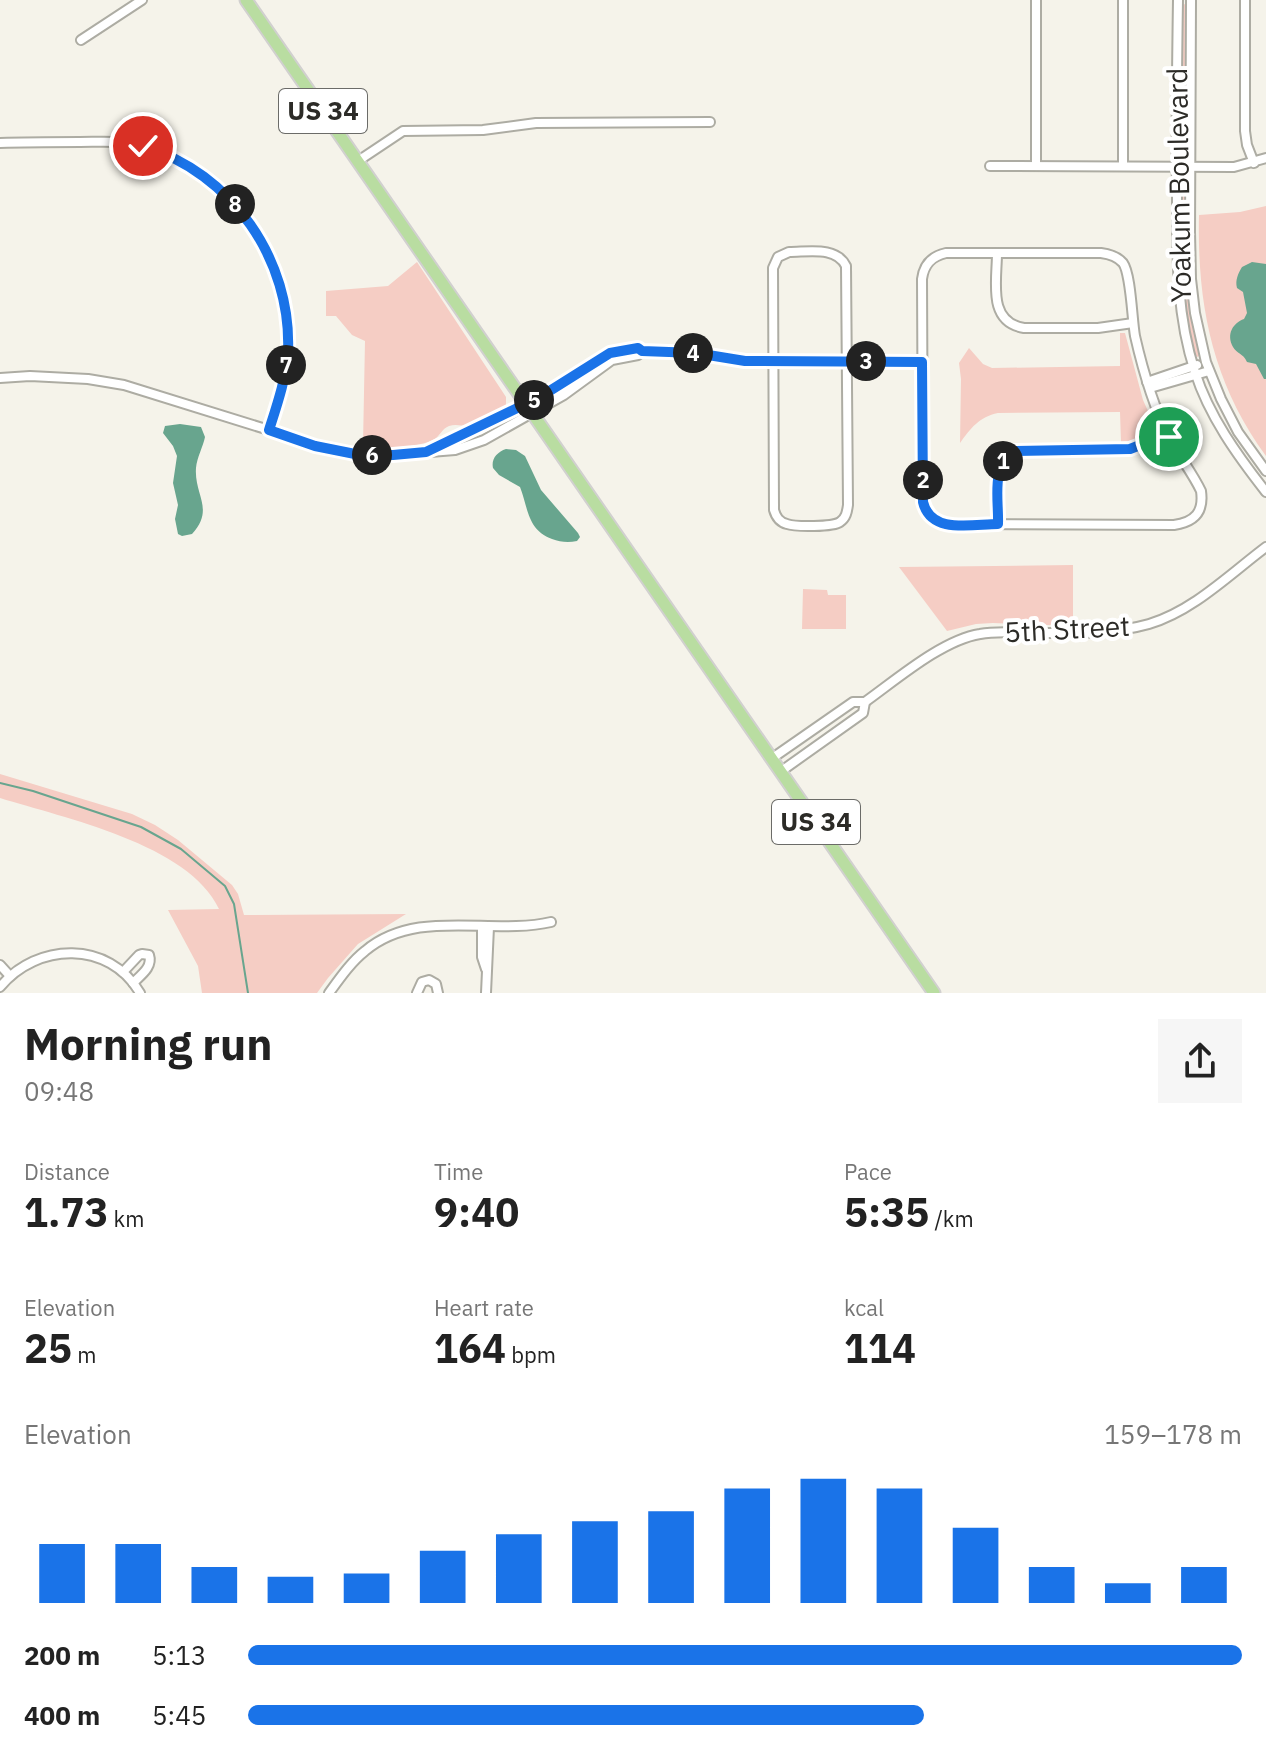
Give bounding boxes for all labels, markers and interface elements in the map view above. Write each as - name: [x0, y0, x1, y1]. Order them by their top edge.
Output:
- street label: Yoakum Boulevard: [1158, 67, 1199, 303]
- road number: US 34: [279, 89, 367, 133]
- pin: [109, 112, 177, 180]
- icon: check: [121, 124, 165, 168]
- pin: 8: [215, 184, 255, 224]
- text: 8: [228, 189, 242, 218]
- pin: 4: [673, 333, 713, 373]
- text: 4: [686, 338, 700, 367]
- pin: 3: [846, 341, 886, 381]
- pin: 7: [266, 345, 306, 385]
- text: 3: [859, 346, 873, 375]
- text: 7: [279, 350, 293, 379]
- pin: 5: [514, 380, 554, 420]
- text: 5: [527, 385, 541, 414]
- pin: [1135, 403, 1203, 471]
- icon: arrive: [1147, 415, 1191, 459]
- pin: 6: [352, 435, 392, 475]
- text: 6: [365, 440, 379, 469]
- pin: 1: [983, 441, 1023, 481]
- text: 1: [996, 446, 1010, 475]
- pin: 2: [903, 460, 943, 500]
- text: 2: [916, 465, 930, 494]
- street label: 5th Street: [1003, 607, 1131, 650]
- road number: US 34: [772, 800, 860, 844]
- text: Morning run: [24, 1015, 273, 1072]
- button: share: [1158, 1019, 1242, 1103]
- text: 09:48: [24, 1074, 94, 1108]
- text: Distance: [24, 1157, 110, 1186]
- text: Time: [434, 1157, 483, 1186]
- text: Pace: [844, 1157, 892, 1186]
- text: 1.73: [24, 1186, 108, 1238]
- text: 9:40: [434, 1186, 519, 1238]
- text: 5:35: [844, 1186, 929, 1238]
- text: km: [108, 1204, 144, 1233]
- text: /km: [929, 1204, 974, 1233]
- text: Elevation: [24, 1293, 115, 1322]
- text: Heart rate: [434, 1293, 534, 1322]
- text: kcal: [844, 1293, 884, 1322]
- text: 25: [24, 1322, 72, 1374]
- text: 164: [434, 1322, 506, 1374]
- text: 114: [844, 1322, 916, 1374]
- text: m: [72, 1340, 96, 1369]
- text: bpm: [506, 1340, 556, 1369]
- text: Elevation: [24, 1417, 132, 1451]
- text: 159–178 m: [1104, 1417, 1242, 1451]
- text: 200 m: [24, 1638, 100, 1672]
- text: 5:13: [152, 1638, 206, 1672]
- text: 400 m: [24, 1698, 100, 1732]
- text: 5:45: [152, 1698, 206, 1732]

